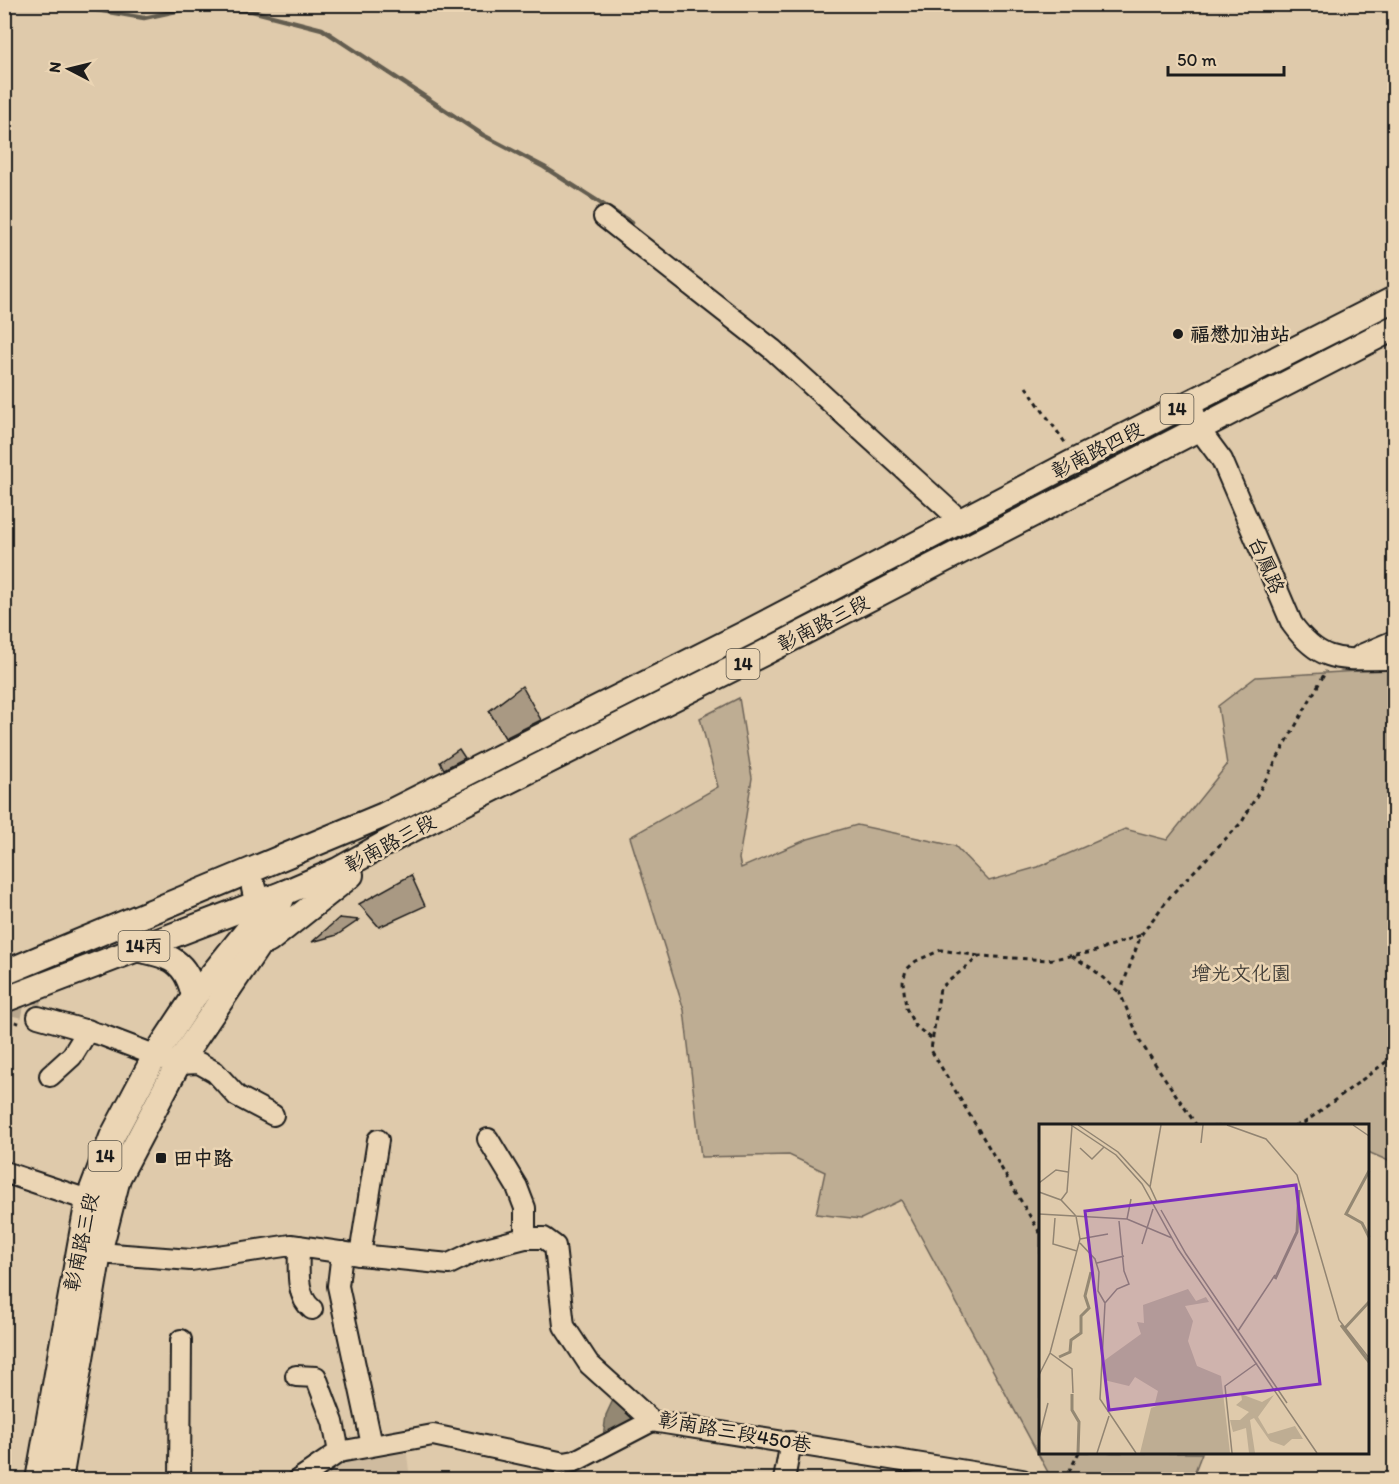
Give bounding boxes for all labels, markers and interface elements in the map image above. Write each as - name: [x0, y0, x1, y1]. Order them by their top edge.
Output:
- north arrow: [39, 39, 99, 99]
- scale bar: [1168, 39, 1284, 77]
- text: 50 m: [1177, 49, 1217, 71]
- text: N: [45, 61, 65, 74]
- place label: 福懋加油站: [1190, 322, 1290, 346]
- marker: 福懋加油站: [1171, 327, 1185, 341]
- road number: 14: [1160, 394, 1194, 424]
- street label: 彰南路四段: [1047, 417, 1147, 483]
- street label: 台鳳路: [1244, 533, 1290, 598]
- street label: 彰南路三段: [773, 590, 873, 656]
- road number: 14: [726, 649, 760, 679]
- street label: 彰南路三段: [340, 809, 440, 877]
- road number: 14丙: [118, 931, 170, 961]
- park label: 增光文化園: [1191, 961, 1291, 985]
- inset map: [1039, 1124, 1369, 1454]
- road number: 14: [88, 1141, 122, 1171]
- place label: 田中路: [173, 1146, 233, 1170]
- marker: 田中路: [154, 1151, 168, 1165]
- street label: 彰南路三段: [59, 1191, 103, 1293]
- street label: 彰南路三段450巷: [657, 1407, 814, 1457]

